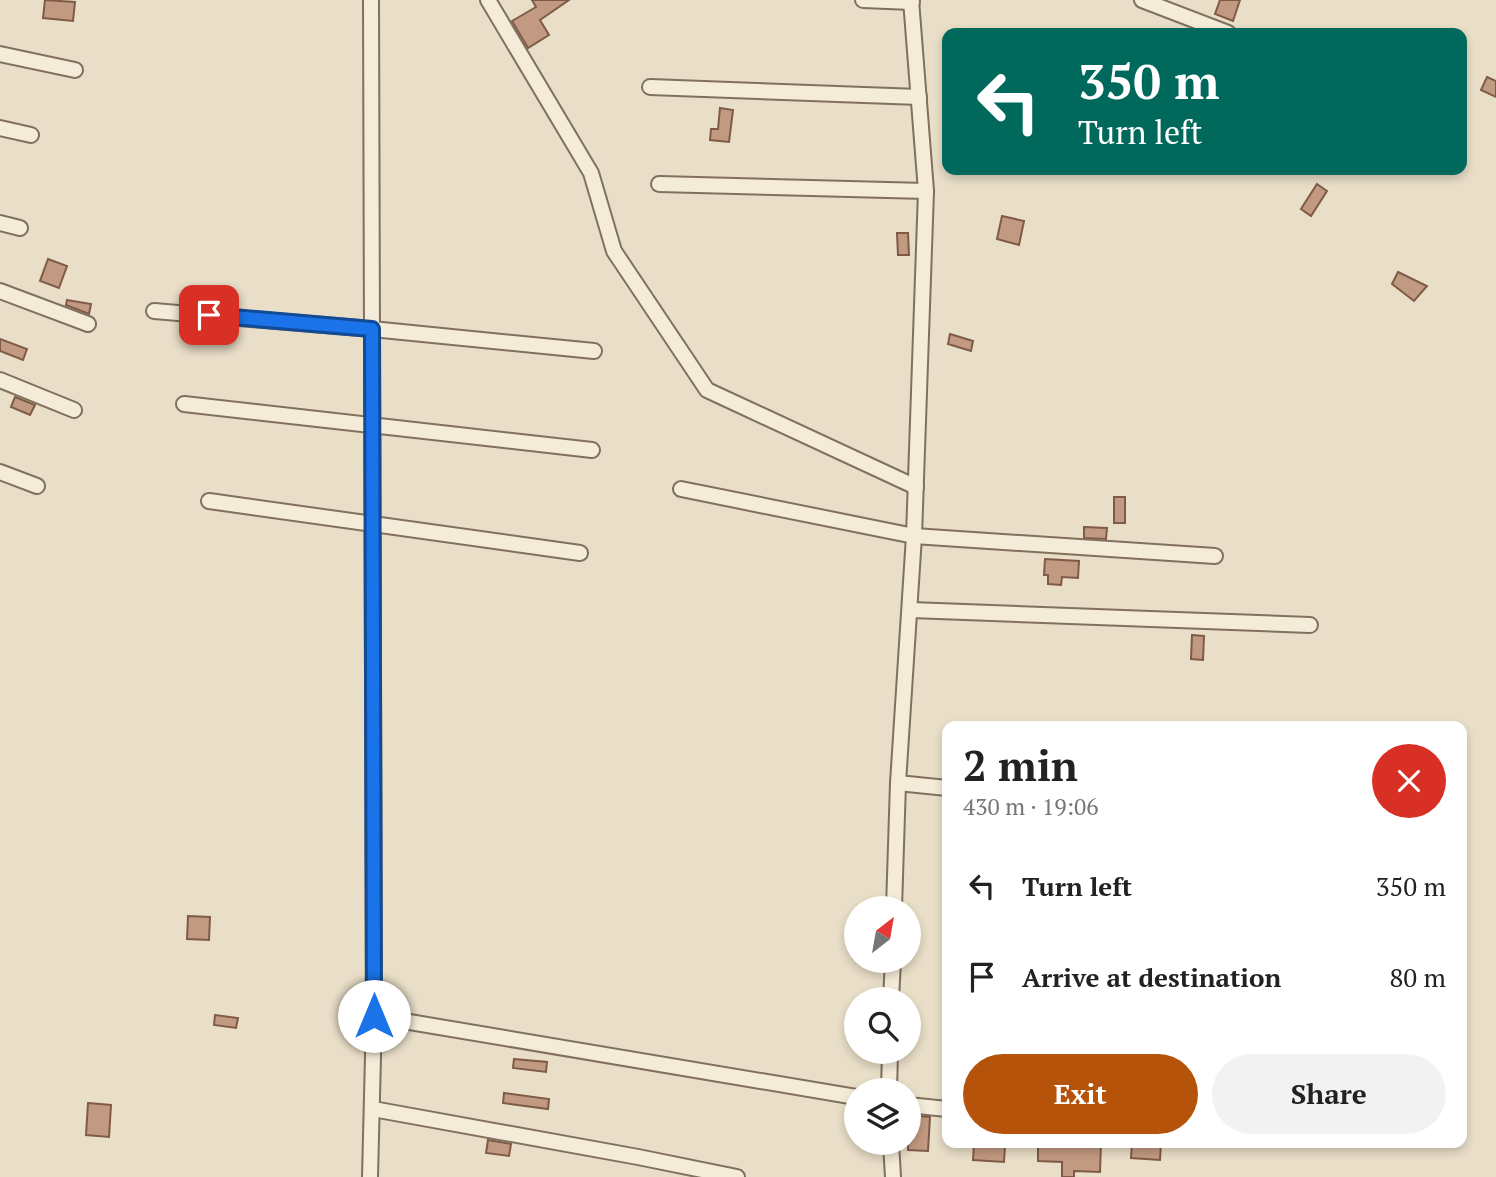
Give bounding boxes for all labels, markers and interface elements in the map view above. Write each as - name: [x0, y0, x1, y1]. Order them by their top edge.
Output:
- text: 350 m: [1078, 48, 1220, 113]
- icon: left: [963, 56, 1054, 147]
- text: Turn left: [1078, 111, 1202, 153]
- pin: [179, 285, 239, 345]
- icon: arrive: [190, 296, 228, 334]
- text: 2 min: [963, 737, 1078, 793]
- button: close: [1372, 744, 1446, 818]
- text: 430 m · 19:06: [963, 791, 1098, 822]
- icon: left: [963, 867, 1001, 905]
- text: Turn left: [1022, 869, 1132, 903]
- text: 350 m: [1376, 869, 1446, 903]
- north arrow: [844, 896, 920, 973]
- map controls: [844, 896, 921, 1155]
- icon: arrive: [963, 958, 1001, 996]
- text: Arrive at destination: [1022, 960, 1281, 994]
- text: 80 m: [1390, 960, 1446, 994]
- position arrow: [337, 979, 411, 1053]
- button: search: [844, 987, 921, 1064]
- button: Exit: [963, 1054, 1198, 1134]
- button: Share: [1212, 1054, 1446, 1134]
- button: layers: [844, 1078, 921, 1155]

